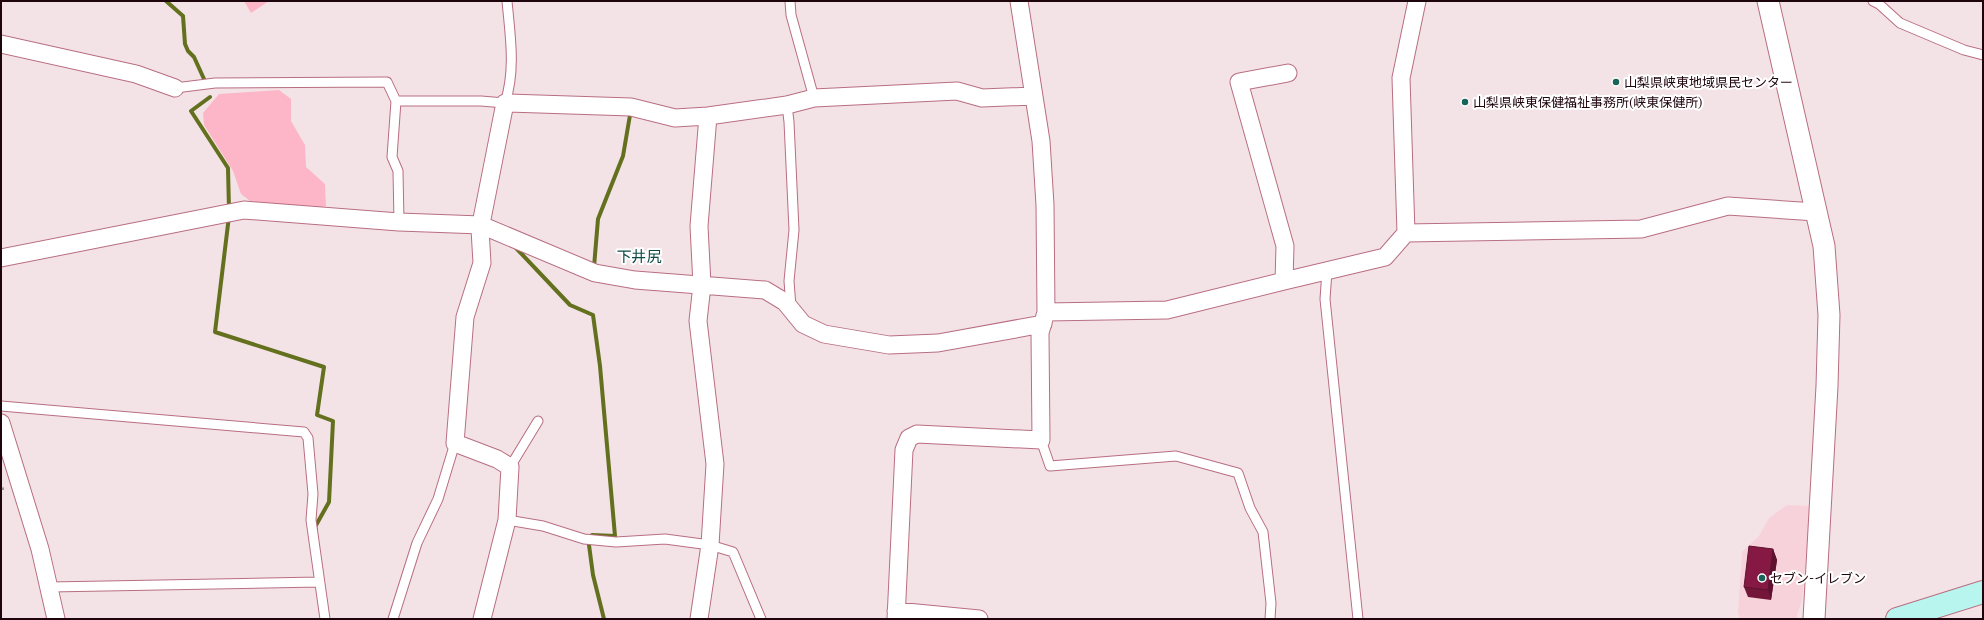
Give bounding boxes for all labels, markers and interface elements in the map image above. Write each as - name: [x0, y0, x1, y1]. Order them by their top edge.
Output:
- place label: 山梨県峡東地域県民センター: [1624, 74, 1793, 91]
- marker: 山梨県峡東地域県民センター: [1611, 77, 1621, 87]
- place label: 山梨県峡東保健福祉事務所(峡東保健所): [1473, 94, 1703, 111]
- marker: 山梨県峡東保健福祉事務所(峡東保健所): [1460, 97, 1470, 107]
- district label: 下井尻: [616, 247, 662, 266]
- place label: セブン-イレブン: [1770, 570, 1866, 587]
- marker: セブン-イレブン: [1757, 573, 1767, 583]

